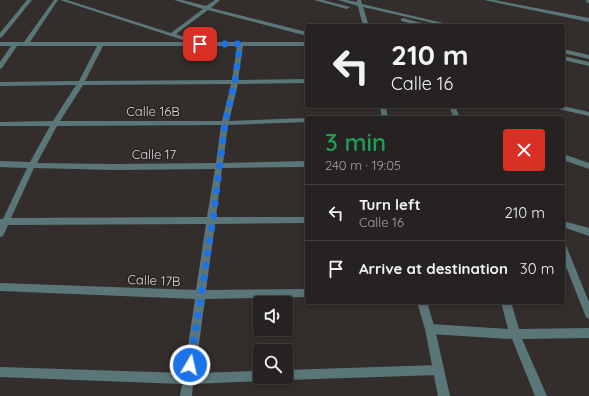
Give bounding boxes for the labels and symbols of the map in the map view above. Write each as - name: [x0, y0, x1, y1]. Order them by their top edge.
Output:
- pin: [183, 27, 217, 61]
- street label: Calle 16B: [126, 103, 180, 119]
- street label: Calle 17: [132, 146, 177, 162]
- street label: Calle 17B: [127, 271, 181, 289]
- position arrow: [169, 344, 211, 386]

